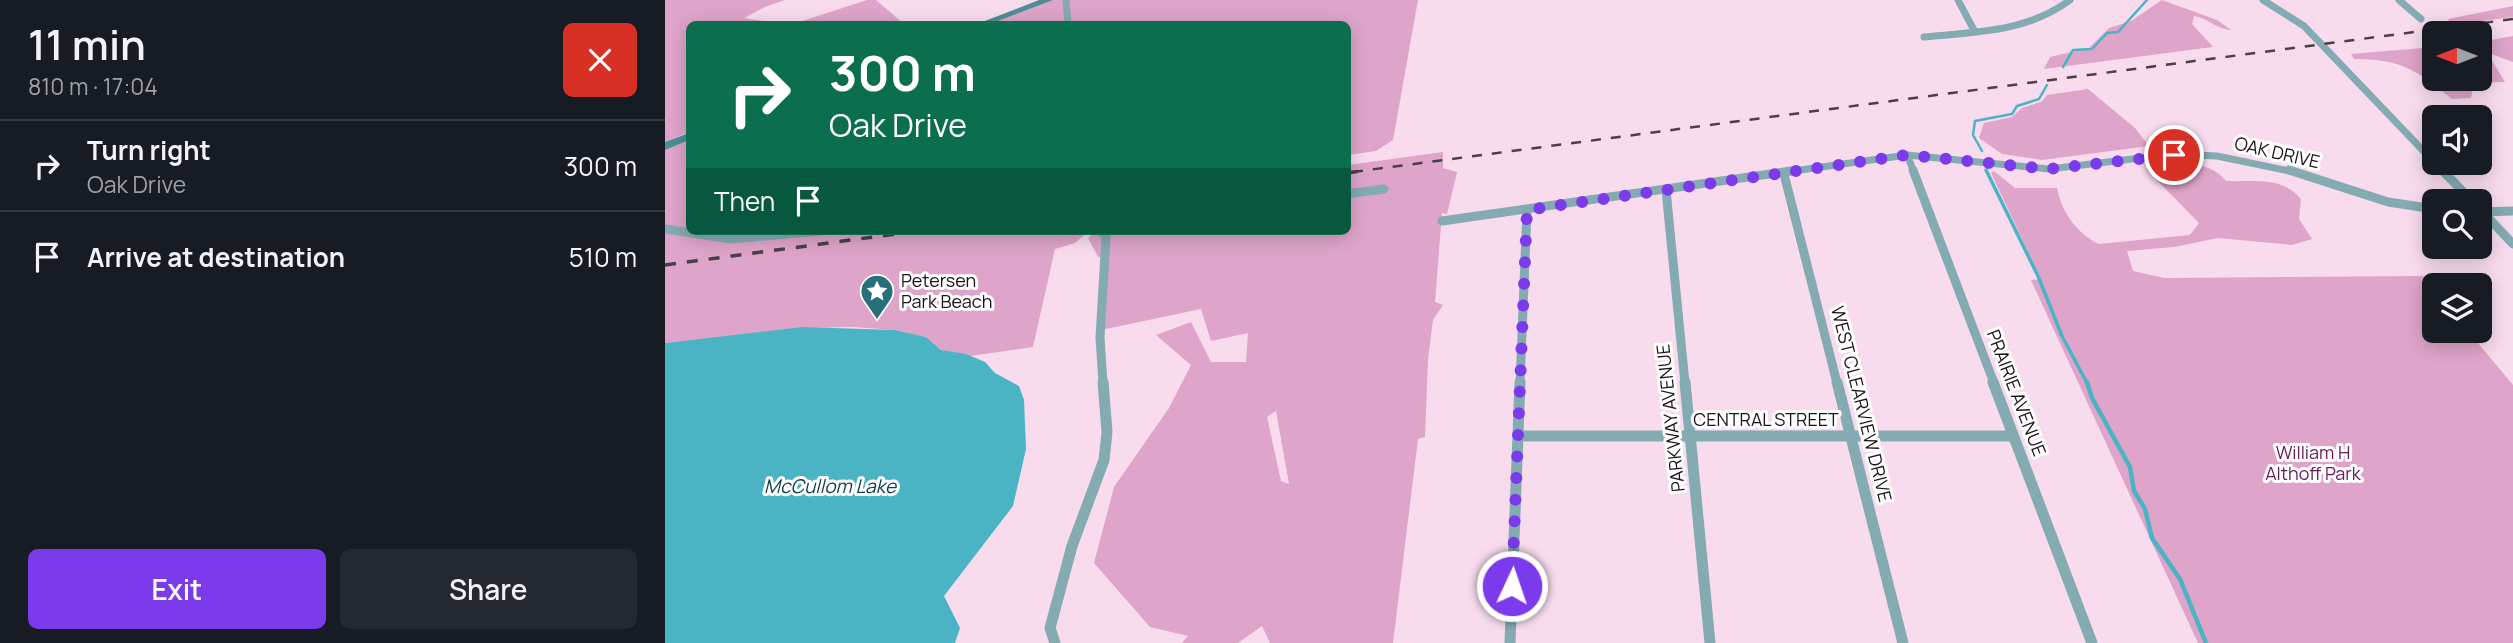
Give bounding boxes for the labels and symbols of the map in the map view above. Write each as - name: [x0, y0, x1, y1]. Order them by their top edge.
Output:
- north arrow: [2422, 21, 2492, 91]
- pin: [2144, 125, 2204, 185]
- street label: OAK DRIVE: [2232, 131, 2322, 173]
- place label: Petersen Park Beach: [901, 268, 993, 313]
- place icon: Petersen Park Beach: [858, 272, 896, 321]
- street label: WEST CLEARVIEW DRIVE: [1826, 303, 1898, 504]
- street label: PRAIRIE AVENUE: [1982, 326, 2052, 459]
- street label: PARKWAY AVENUE: [1650, 343, 1690, 493]
- street label: CENTRAL STREET: [1693, 407, 1839, 431]
- park label: William H Althoff Park: [2265, 440, 2362, 485]
- water label: McCullom Lake: [764, 473, 898, 499]
- position arrow: [1475, 549, 1549, 623]

